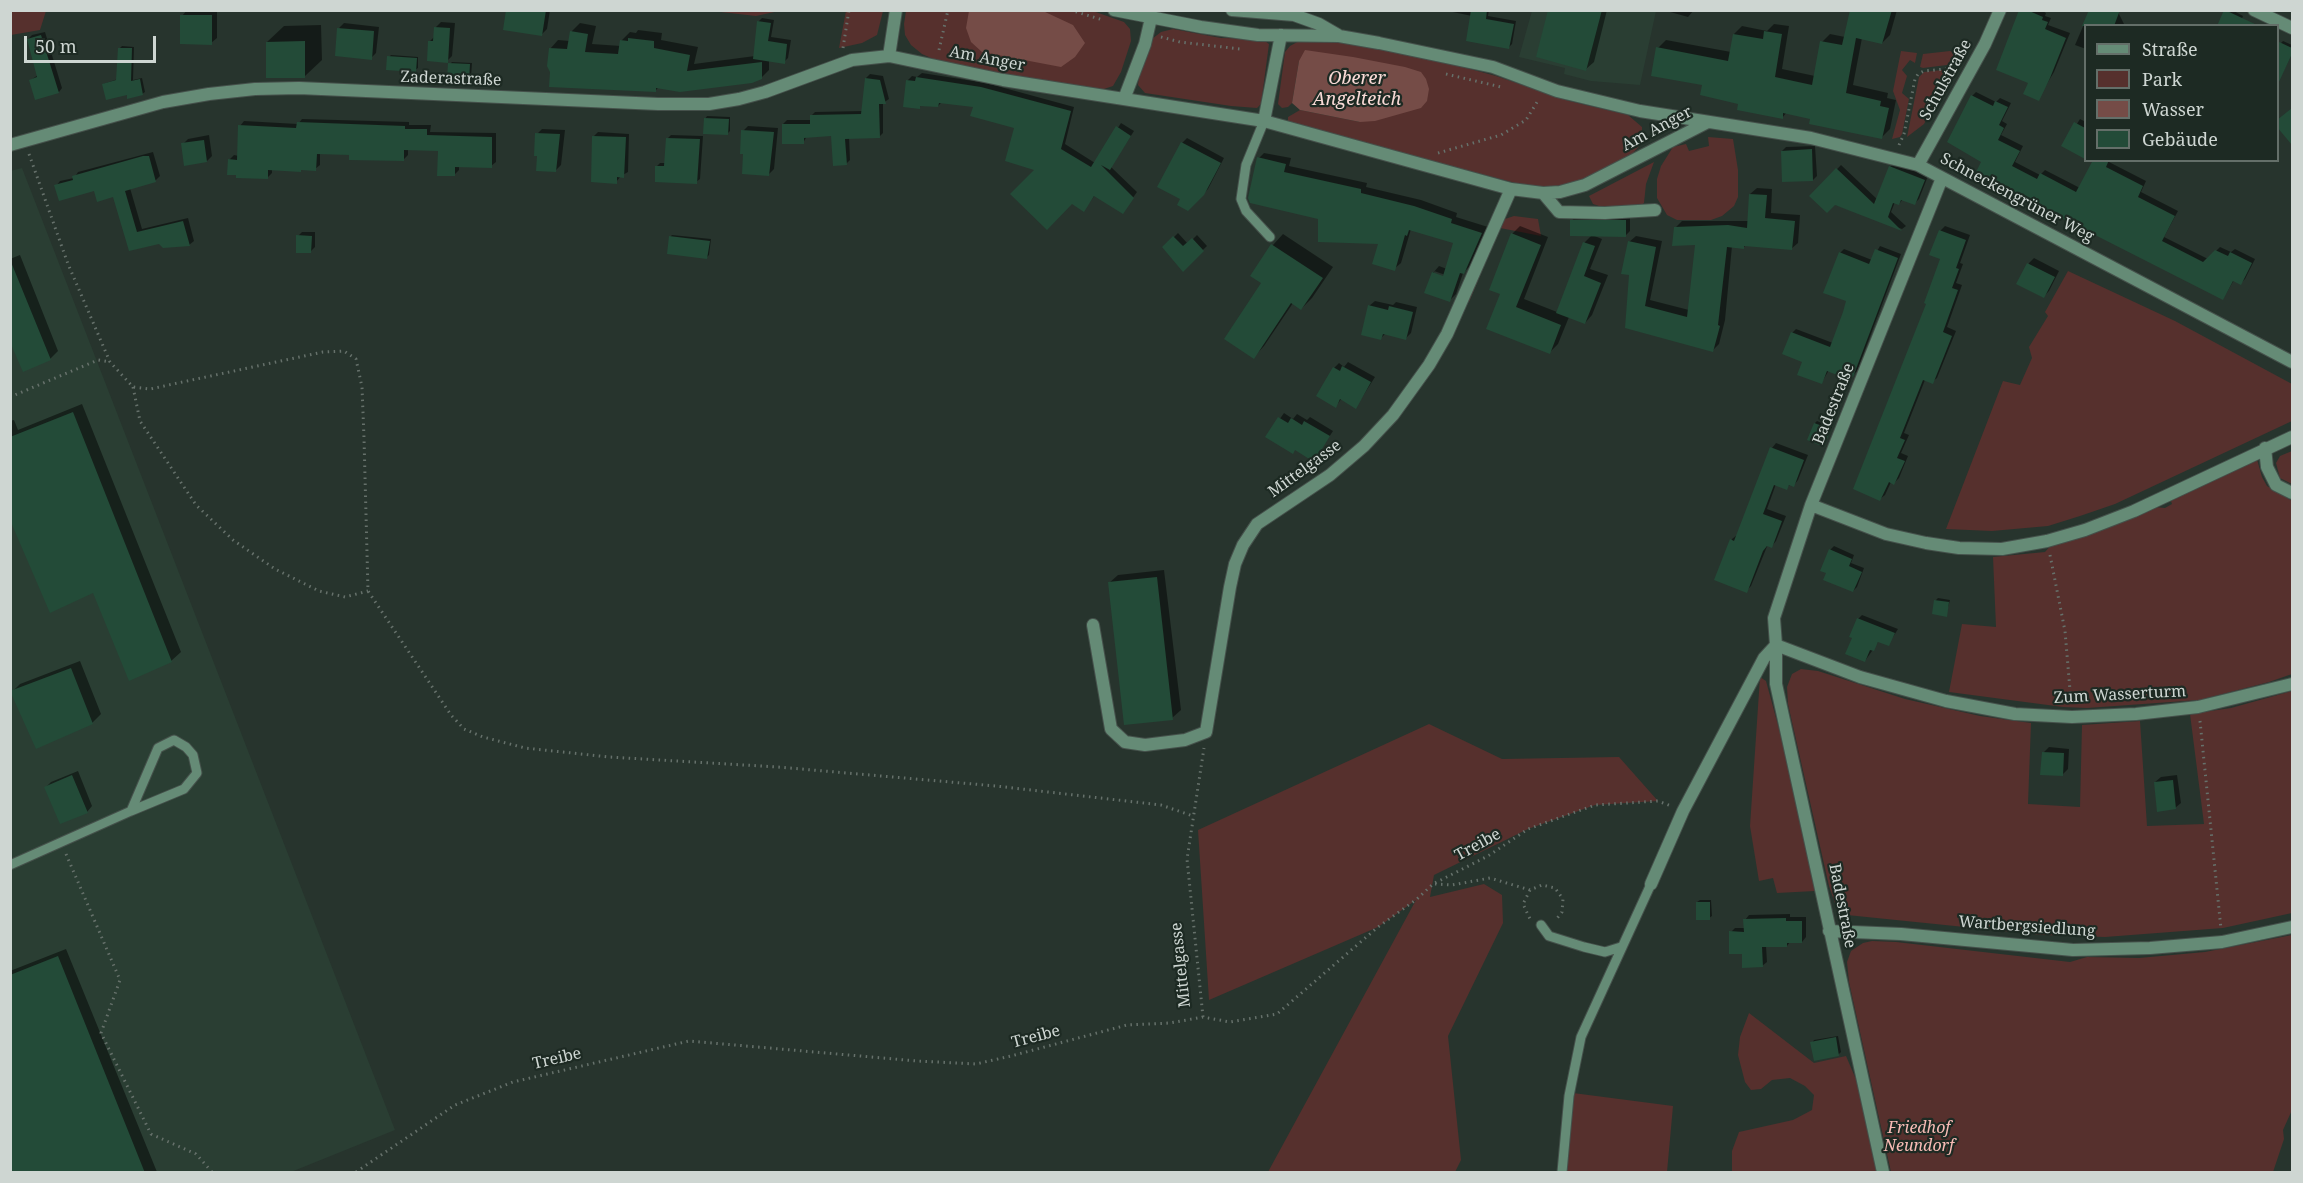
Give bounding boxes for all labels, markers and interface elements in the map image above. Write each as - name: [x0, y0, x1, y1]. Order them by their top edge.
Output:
- scale bar: [27, 24, 159, 62]
- legend: [2084, 24, 2279, 162]
- text: 50 m: [35, 34, 77, 58]
- street label: Schulstraße: [1916, 36, 1976, 124]
- text: Straße: [2142, 37, 2198, 61]
- street label: Am Anger: [947, 42, 1027, 76]
- text: Park: [2142, 67, 2182, 91]
- street label: Zaderastraße: [400, 68, 502, 90]
- water label: Oberer Angelteich: [1313, 68, 1401, 110]
- text: Wasser: [2142, 97, 2204, 121]
- street label: Am Anger: [1619, 102, 1695, 156]
- text: Gebäude: [2142, 127, 2218, 151]
- street label: Schneckengrüner Weg: [1937, 149, 2097, 247]
- street label: Badestraße: [1809, 361, 1859, 447]
- street label: Mittelgasse: [1265, 436, 1345, 502]
- street label: Zum Wasserturm: [2053, 682, 2187, 708]
- street label: Treibe: [1452, 825, 1504, 865]
- street label: Badestraße: [1824, 862, 1860, 950]
- street label: Wartbergsiedlung: [1958, 913, 2096, 941]
- street label: Mittelgasse: [1167, 921, 1195, 1009]
- street label: Treibe: [1010, 1021, 1062, 1053]
- street label: Treibe: [531, 1044, 583, 1074]
- park label: Friedhof Neundorf: [1884, 1118, 1954, 1156]

